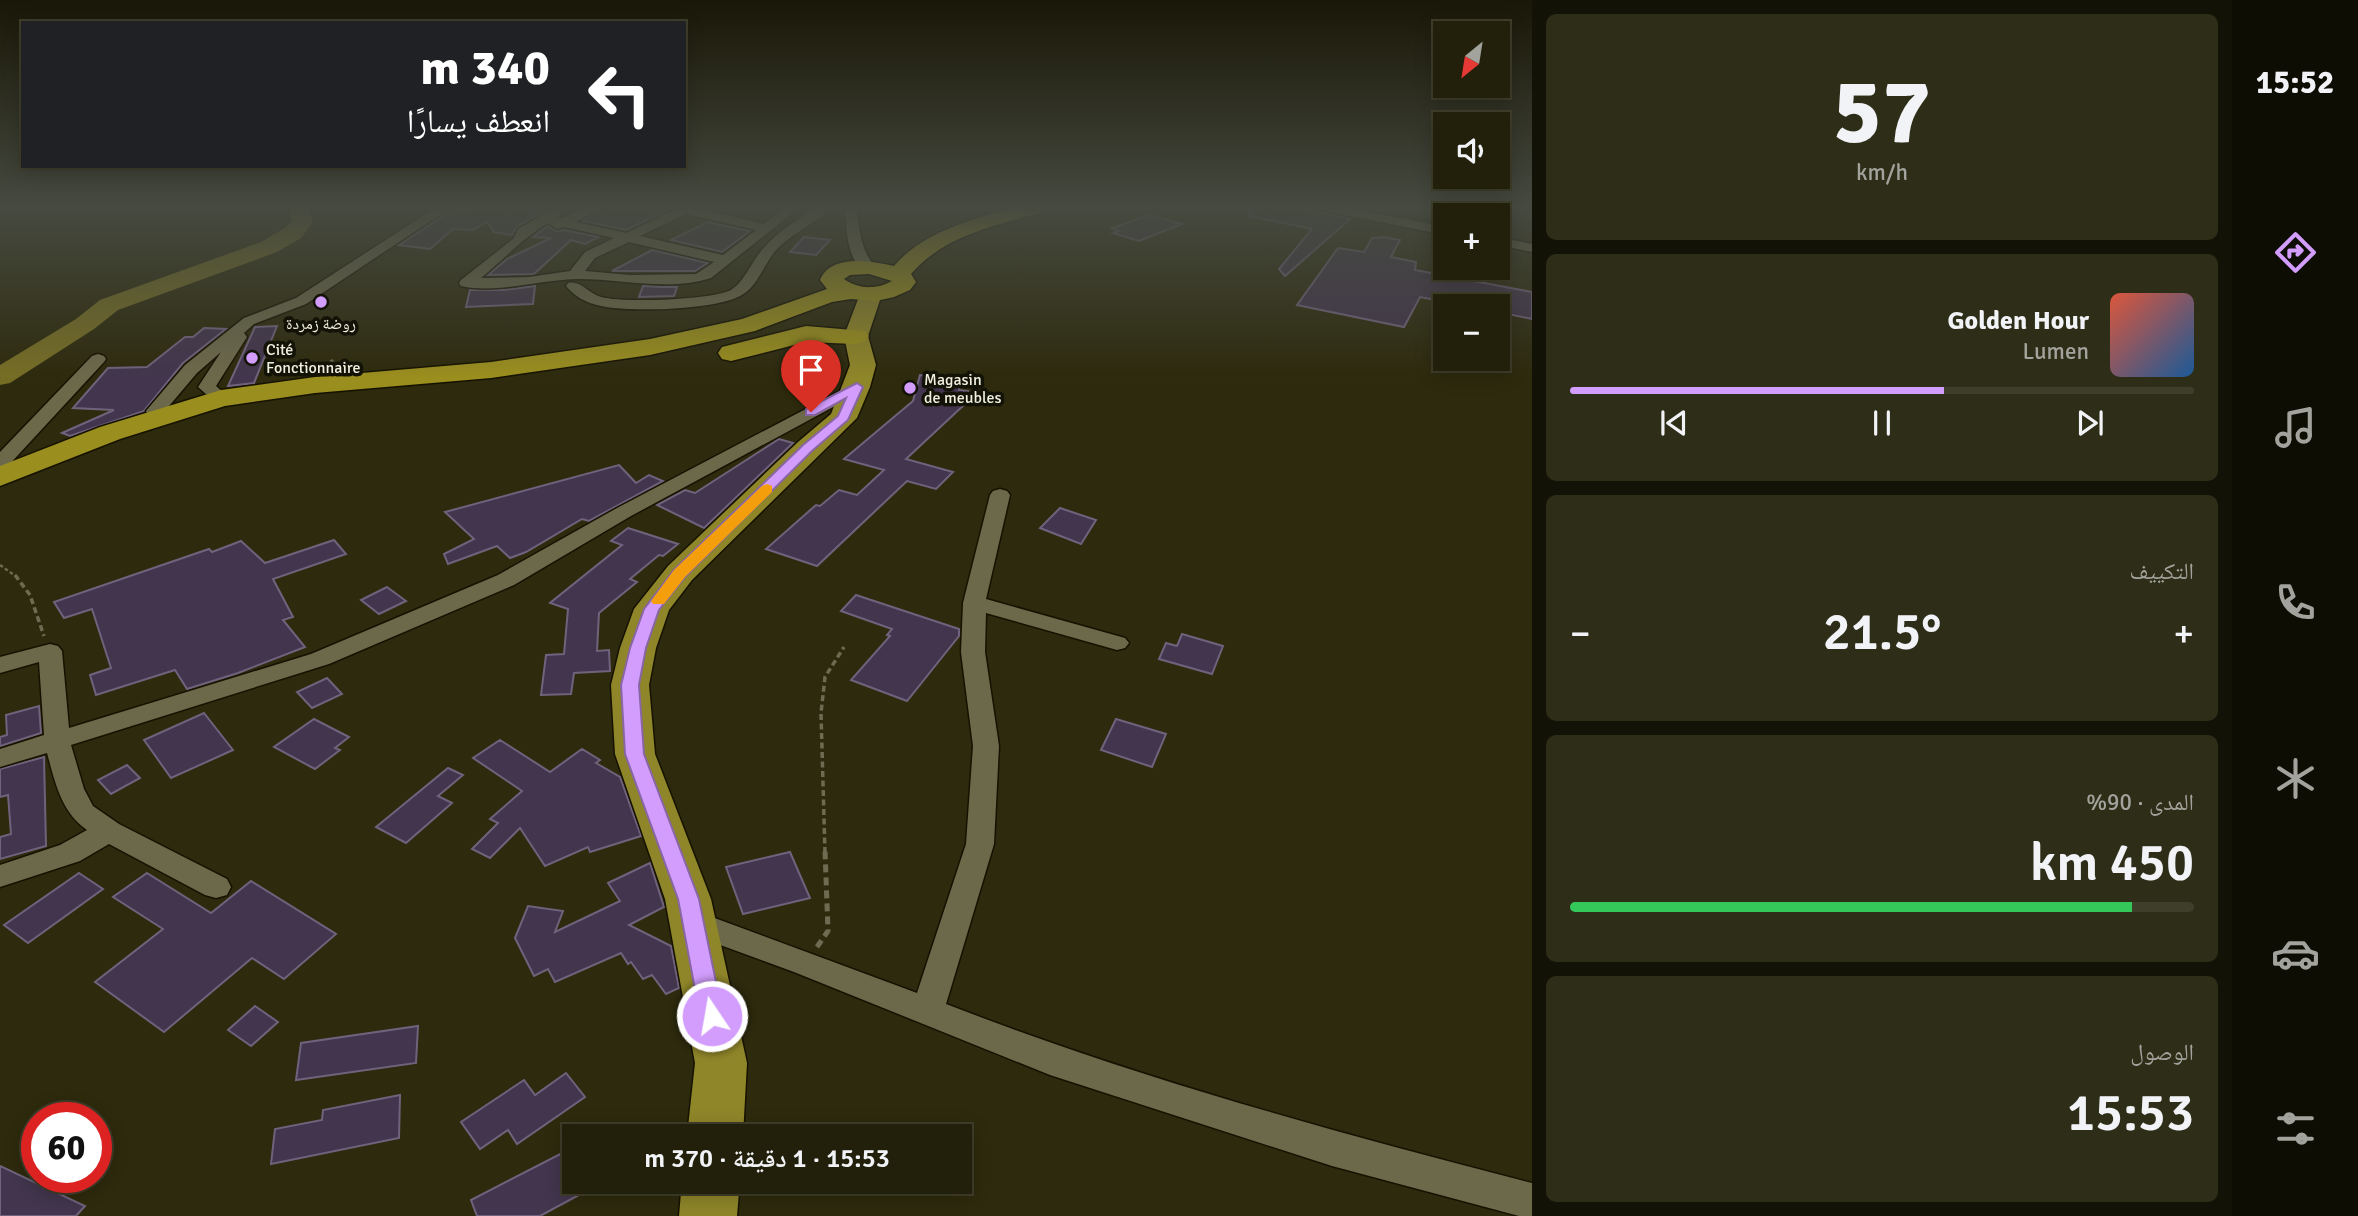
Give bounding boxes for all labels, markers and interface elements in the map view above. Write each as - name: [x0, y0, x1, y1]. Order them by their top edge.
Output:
- north arrow: [1433, 21, 1510, 98]
- map controls: [1433, 21, 1510, 371]
- text: 340 m: [420, 38, 550, 98]
- icon: left: [574, 49, 665, 140]
- text: 57: [1833, 56, 1931, 169]
- text: 15:52: [2256, 63, 2334, 102]
- text: انعطف يسارًا: [407, 102, 550, 141]
- button: sound: [1433, 112, 1510, 189]
- text: km/h: [1856, 158, 1908, 187]
- button: +: [1433, 203, 1510, 280]
- icon: directions: [2271, 228, 2320, 277]
- marker: روضة زمردة: [313, 294, 329, 310]
- button: −: [1433, 294, 1510, 371]
- text: Golden Hour: [1948, 305, 2089, 337]
- place label: روضة زمردة: [286, 314, 356, 334]
- text: Lumen: [2023, 337, 2089, 366]
- place label: Cité Fonctionnaire: [266, 340, 360, 378]
- pin: [781, 340, 841, 412]
- marker: Cité Fonctionnaire: [244, 350, 260, 366]
- icon: arrive: [792, 351, 830, 389]
- place label: Magasin de meubles: [924, 370, 1002, 408]
- marker: Magasin de meubles: [902, 380, 918, 396]
- icon: music: [2271, 403, 2320, 452]
- icon: previous: [1655, 404, 1693, 442]
- icon: pause: [1863, 404, 1901, 442]
- icon: next: [2071, 404, 2109, 442]
- text: التكييف: [2129, 557, 2194, 586]
- icon: phone: [2271, 578, 2320, 627]
- text: 21.5°: [1823, 600, 1941, 664]
- text: −: [1570, 610, 1591, 657]
- text: +: [2173, 610, 2194, 657]
- icon: climate: [2271, 754, 2320, 803]
- text: المدى · 90%: [2086, 788, 2194, 817]
- text: 450 km: [2030, 831, 2194, 895]
- icon: car: [2271, 929, 2320, 978]
- position arrow: [675, 979, 749, 1053]
- text: الوصول: [2130, 1038, 2194, 1067]
- text: 15:53: [2067, 1081, 2194, 1145]
- speed limit sign: 60: [21, 1102, 112, 1193]
- icon: filters: [2271, 1104, 2320, 1153]
- text: 15:53 · 1 دقيقة · 370 m: [644, 1143, 890, 1175]

